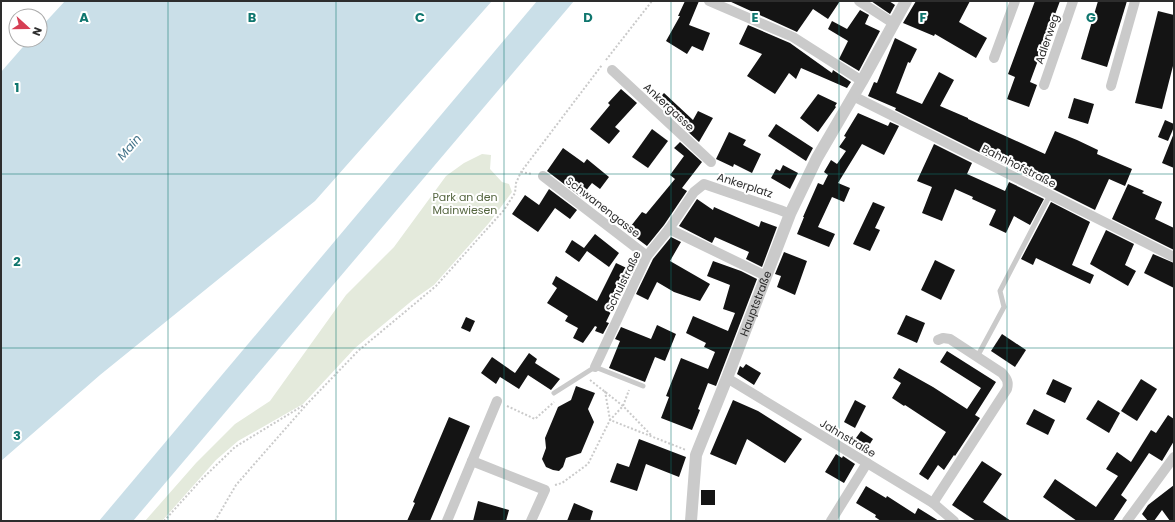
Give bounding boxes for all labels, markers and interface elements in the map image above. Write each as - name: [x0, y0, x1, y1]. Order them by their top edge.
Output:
- north arrow: [8, 8, 48, 48]
- text: A: [79, 8, 89, 27]
- text: B: [248, 8, 257, 27]
- text: C: [415, 8, 425, 27]
- text: D: [583, 8, 593, 27]
- text: E: [751, 8, 759, 27]
- text: F: [919, 8, 927, 27]
- text: G: [1086, 8, 1096, 27]
- street label: Adlerweg: [1031, 12, 1063, 66]
- text: N: [28, 25, 46, 38]
- text: 1: [15, 78, 19, 97]
- street label: Ankergasse: [640, 79, 698, 135]
- water label: Main: [113, 130, 145, 164]
- street label: Bahnhofstraße: [979, 140, 1059, 192]
- street label: Ankerplatz: [715, 168, 775, 202]
- street label: Schwanengasse: [562, 173, 644, 241]
- park label: Park an den Mainwiesen: [432, 189, 498, 218]
- street label: Schulstraße: [601, 248, 645, 314]
- text: 2: [13, 252, 21, 271]
- street label: Hauptstraße: [736, 268, 776, 339]
- street label: Jahnstraße: [817, 415, 879, 461]
- text: 3: [13, 426, 21, 445]

